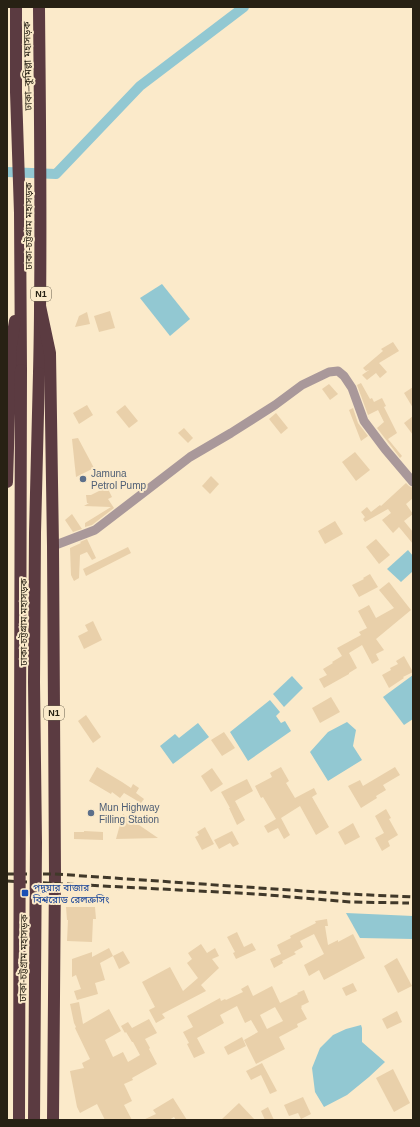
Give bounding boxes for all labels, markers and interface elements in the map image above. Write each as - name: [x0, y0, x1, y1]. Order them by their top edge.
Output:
- street label: ঢাকা–কুমিল্লা মহাসড়ক: [21, 21, 35, 112]
- street label: ঢাকা-চট্টগ্রাম মহাসড়ক: [23, 181, 34, 271]
- road number: N1: [31, 287, 51, 301]
- place label: Jamuna Petrol Pump: [91, 468, 146, 491]
- marker: Jamuna Petrol Pump: [78, 474, 88, 484]
- street label: ঢাকা-চট্টগ্রাম মহাসড়ক: [18, 577, 29, 667]
- road number: N1: [44, 706, 64, 720]
- place label: Mun Highway Filling Station: [99, 802, 160, 825]
- marker: Mun Highway Filling Station: [86, 808, 96, 818]
- place label: পদুয়ার বাজার বিশ্বরোড রেলক্রসিং: [32, 882, 110, 905]
- marker: পদুয়ার বাজার বিশ্বরোড রেলক্রসিং: [20, 888, 30, 898]
- street label: ঢাকা-চট্টগ্রাম মহাসড়ক: [17, 913, 30, 1003]

